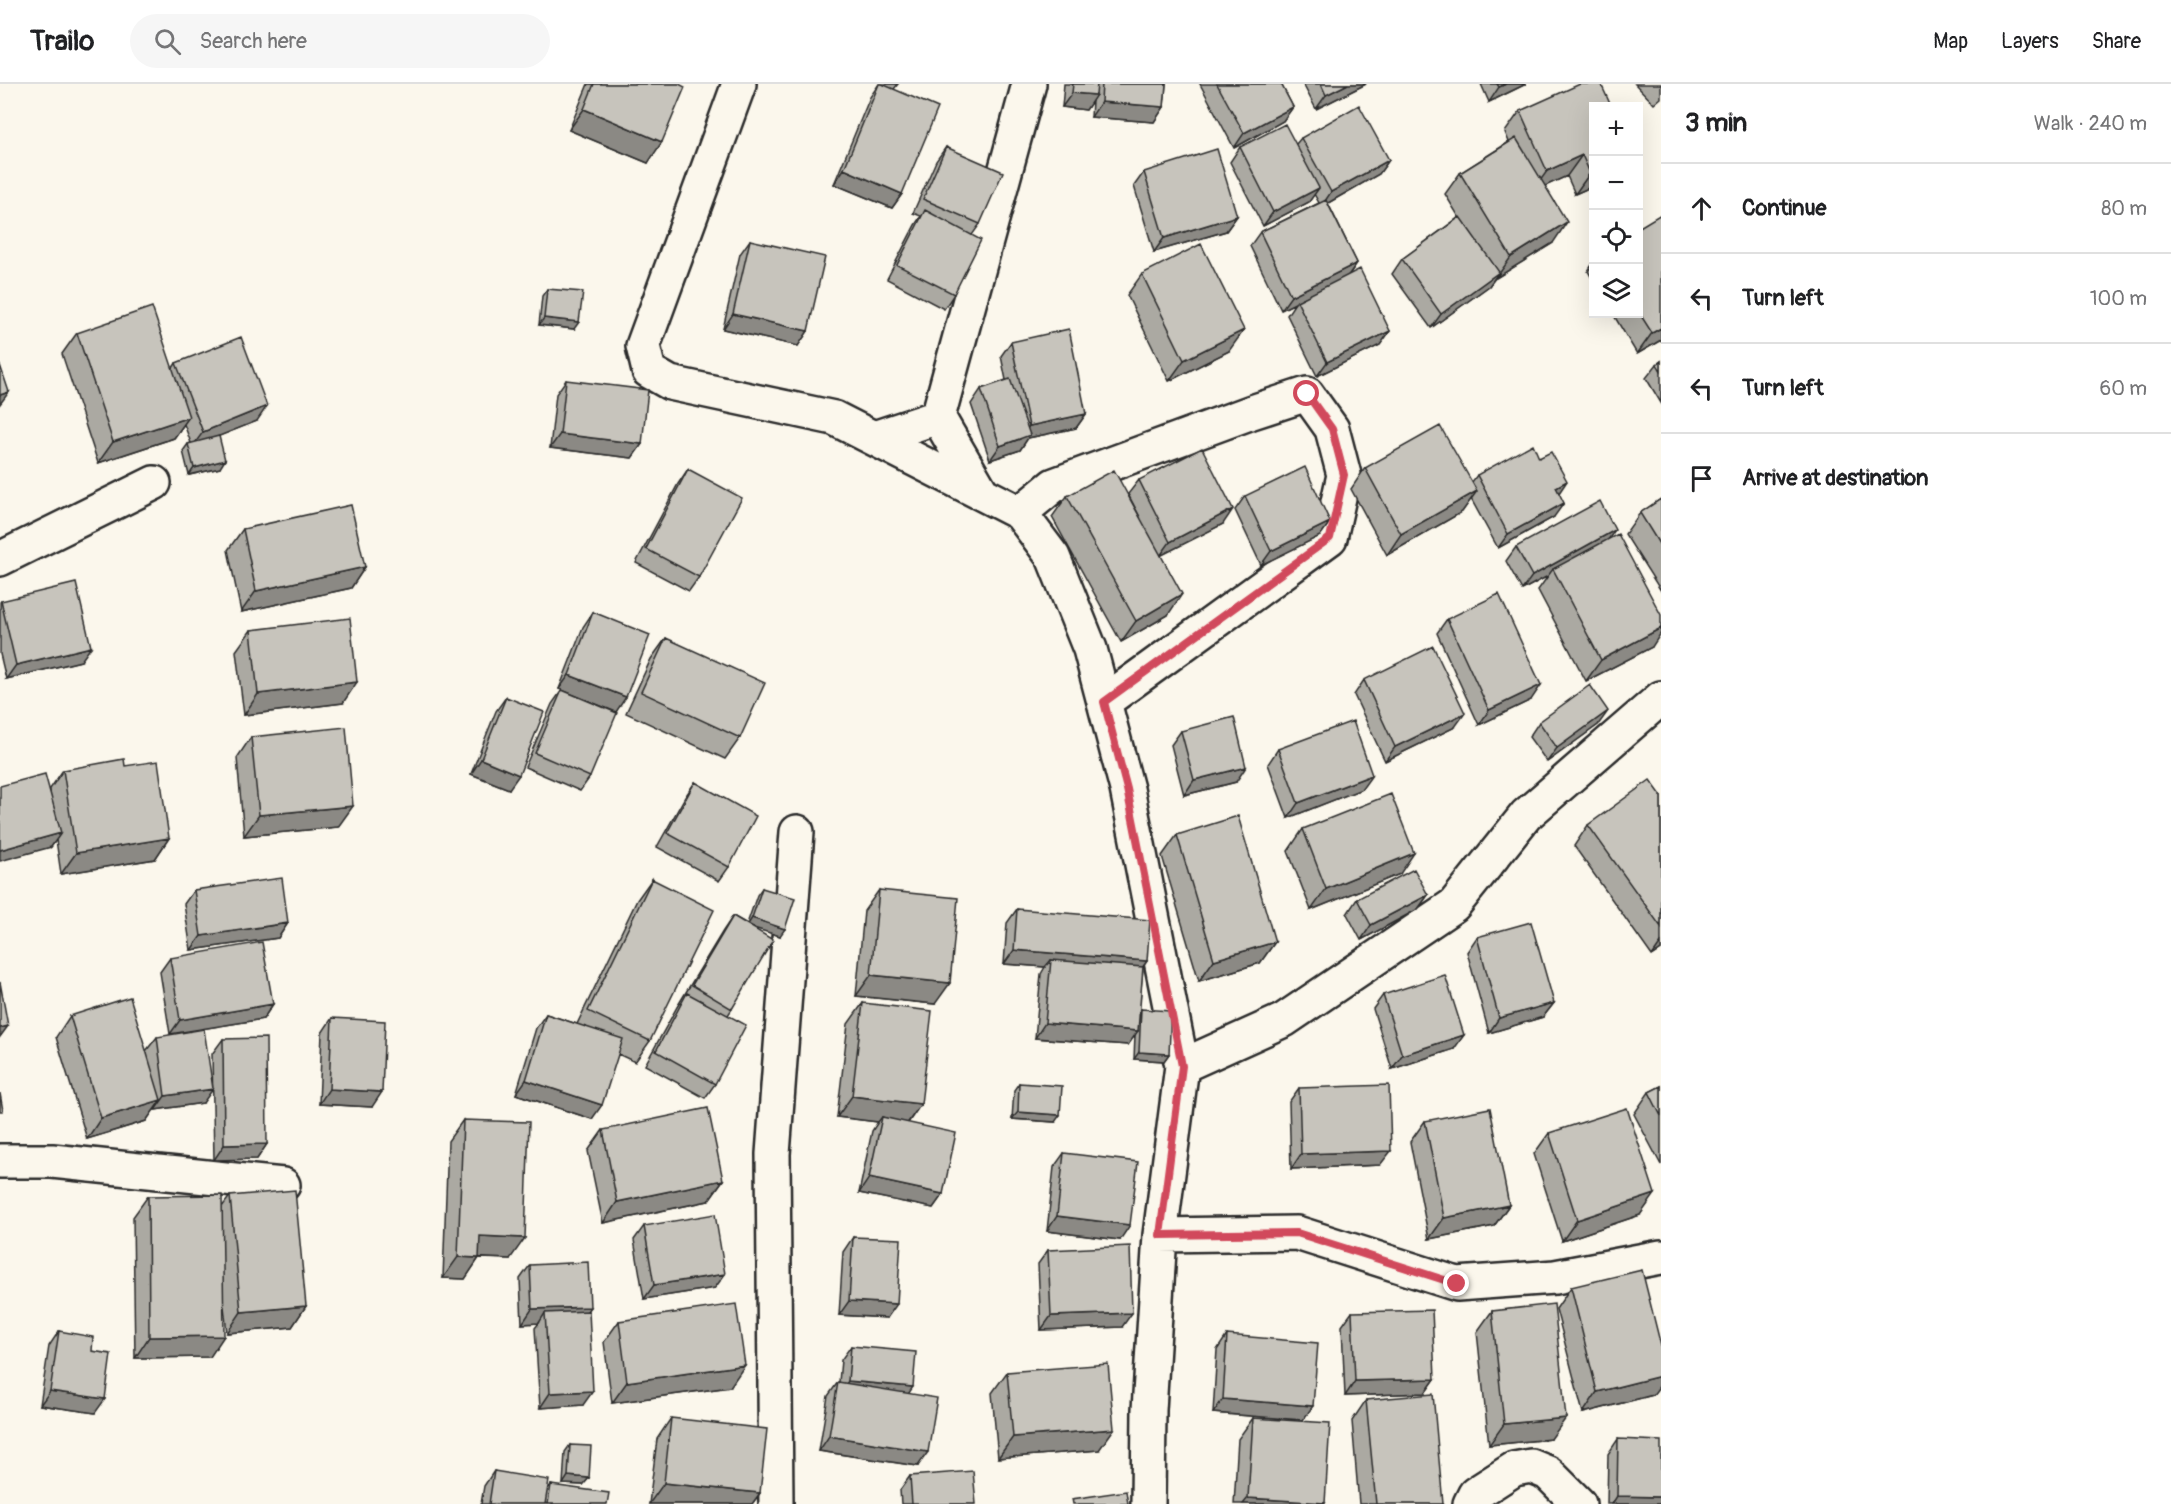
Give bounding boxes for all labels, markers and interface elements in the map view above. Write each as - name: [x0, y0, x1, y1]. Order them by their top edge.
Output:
- search box: [130, 14, 550, 68]
- text: Trailo: [30, 24, 94, 59]
- icon: search: [151, 25, 184, 58]
- text: Search here: [199, 27, 307, 55]
- text: Map: [1933, 28, 1968, 55]
- text: Layers: [2001, 28, 2059, 55]
- text: Share: [2092, 28, 2141, 55]
- map controls: [1589, 102, 1643, 318]
- button: +: [1589, 102, 1643, 156]
- text: 3 min: [1685, 107, 1747, 139]
- text: Walk · 240 m: [2034, 111, 2147, 136]
- button: −: [1589, 156, 1643, 210]
- icon: ahead: [1685, 192, 1718, 225]
- text: Continue: [1742, 194, 1826, 222]
- text: 80 m: [2101, 196, 2147, 221]
- button: locate: [1589, 210, 1643, 264]
- button: layers: [1589, 264, 1643, 318]
- icon: left: [1685, 282, 1718, 315]
- text: Turn left: [1742, 284, 1824, 312]
- text: 100 m: [2090, 286, 2147, 311]
- icon: left: [1685, 372, 1718, 405]
- text: Turn left: [1742, 374, 1824, 402]
- text: 60 m: [2100, 376, 2147, 401]
- route start: [1293, 380, 1319, 406]
- icon: arrive: [1685, 462, 1718, 495]
- text: Arrive at destination: [1742, 464, 1928, 492]
- route end: [1443, 1270, 1469, 1296]

